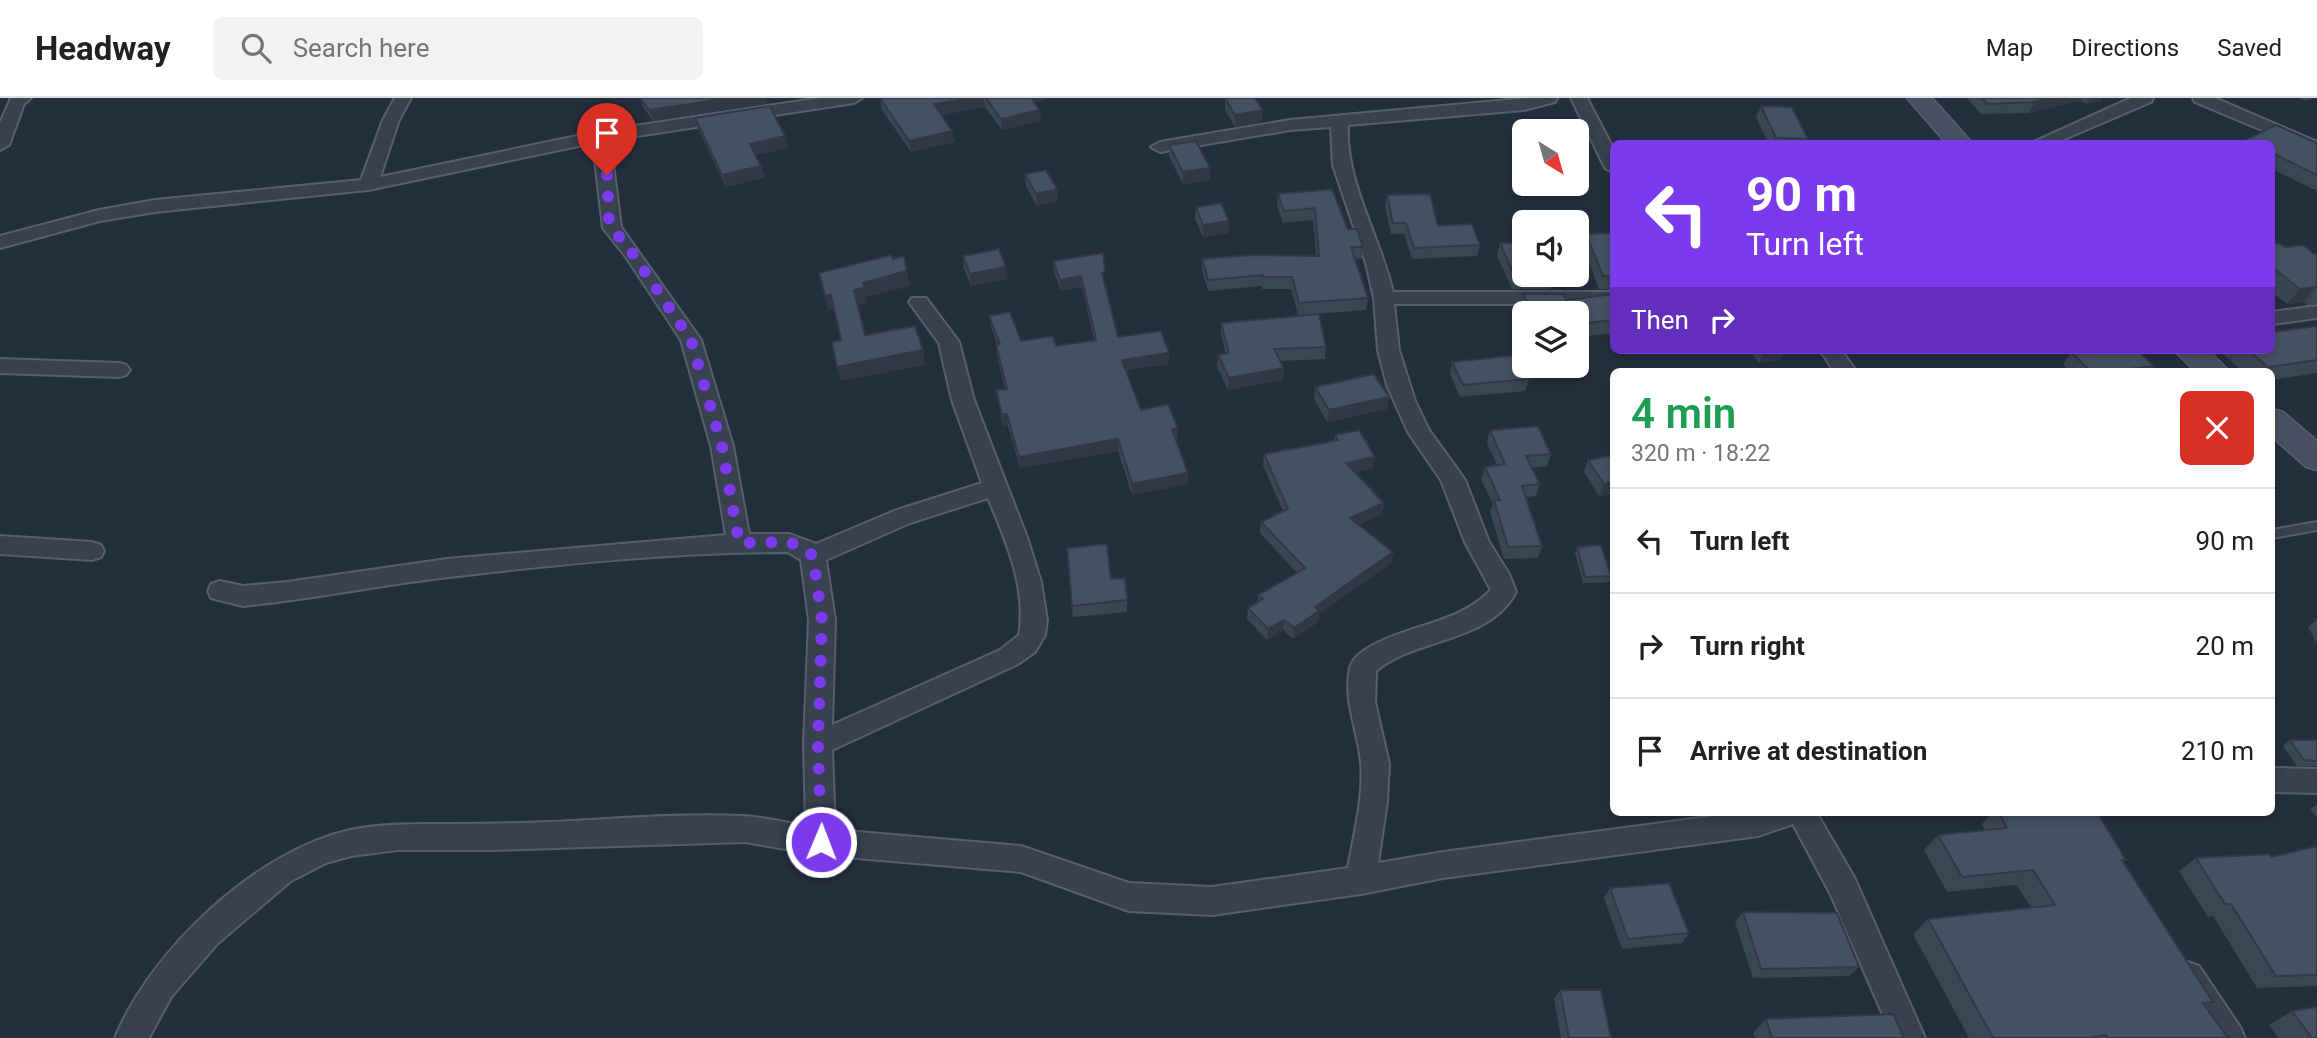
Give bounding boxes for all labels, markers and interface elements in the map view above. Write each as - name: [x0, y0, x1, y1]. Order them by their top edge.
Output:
- search box: [213, 17, 703, 80]
- text: Headway: [35, 29, 171, 68]
- icon: search: [237, 29, 275, 67]
- text: Search here: [293, 33, 429, 63]
- text: Map: [1986, 34, 2033, 62]
- text: Directions: [2071, 34, 2179, 62]
- text: Saved: [2217, 34, 2282, 62]
- pin: [577, 103, 637, 175]
- icon: arrive: [588, 114, 626, 152]
- north arrow: [1512, 119, 1589, 196]
- map controls: [1512, 119, 1589, 378]
- text: 90 m: [1746, 166, 1857, 223]
- icon: left: [1631, 168, 1722, 259]
- button: sound: [1512, 210, 1589, 287]
- text: Turn left: [1746, 225, 1864, 263]
- button: layers: [1512, 301, 1589, 378]
- icon: right: [1703, 301, 1741, 339]
- text: Then: [1631, 305, 1689, 335]
- text: 4 min: [1631, 389, 1736, 438]
- button: close: [2180, 391, 2254, 465]
- text: 320 m · 18:22: [1631, 440, 1770, 467]
- icon: left: [1631, 522, 1669, 560]
- text: Turn left: [1690, 526, 1789, 556]
- text: 90 m: [2196, 526, 2254, 556]
- icon: right: [1631, 627, 1669, 665]
- text: Turn right: [1690, 631, 1805, 661]
- text: 20 m: [2196, 631, 2254, 661]
- icon: arrive: [1631, 732, 1669, 770]
- text: Arrive at destination: [1690, 736, 1927, 766]
- text: 210 m: [2181, 736, 2254, 766]
- position arrow: [784, 805, 858, 879]

